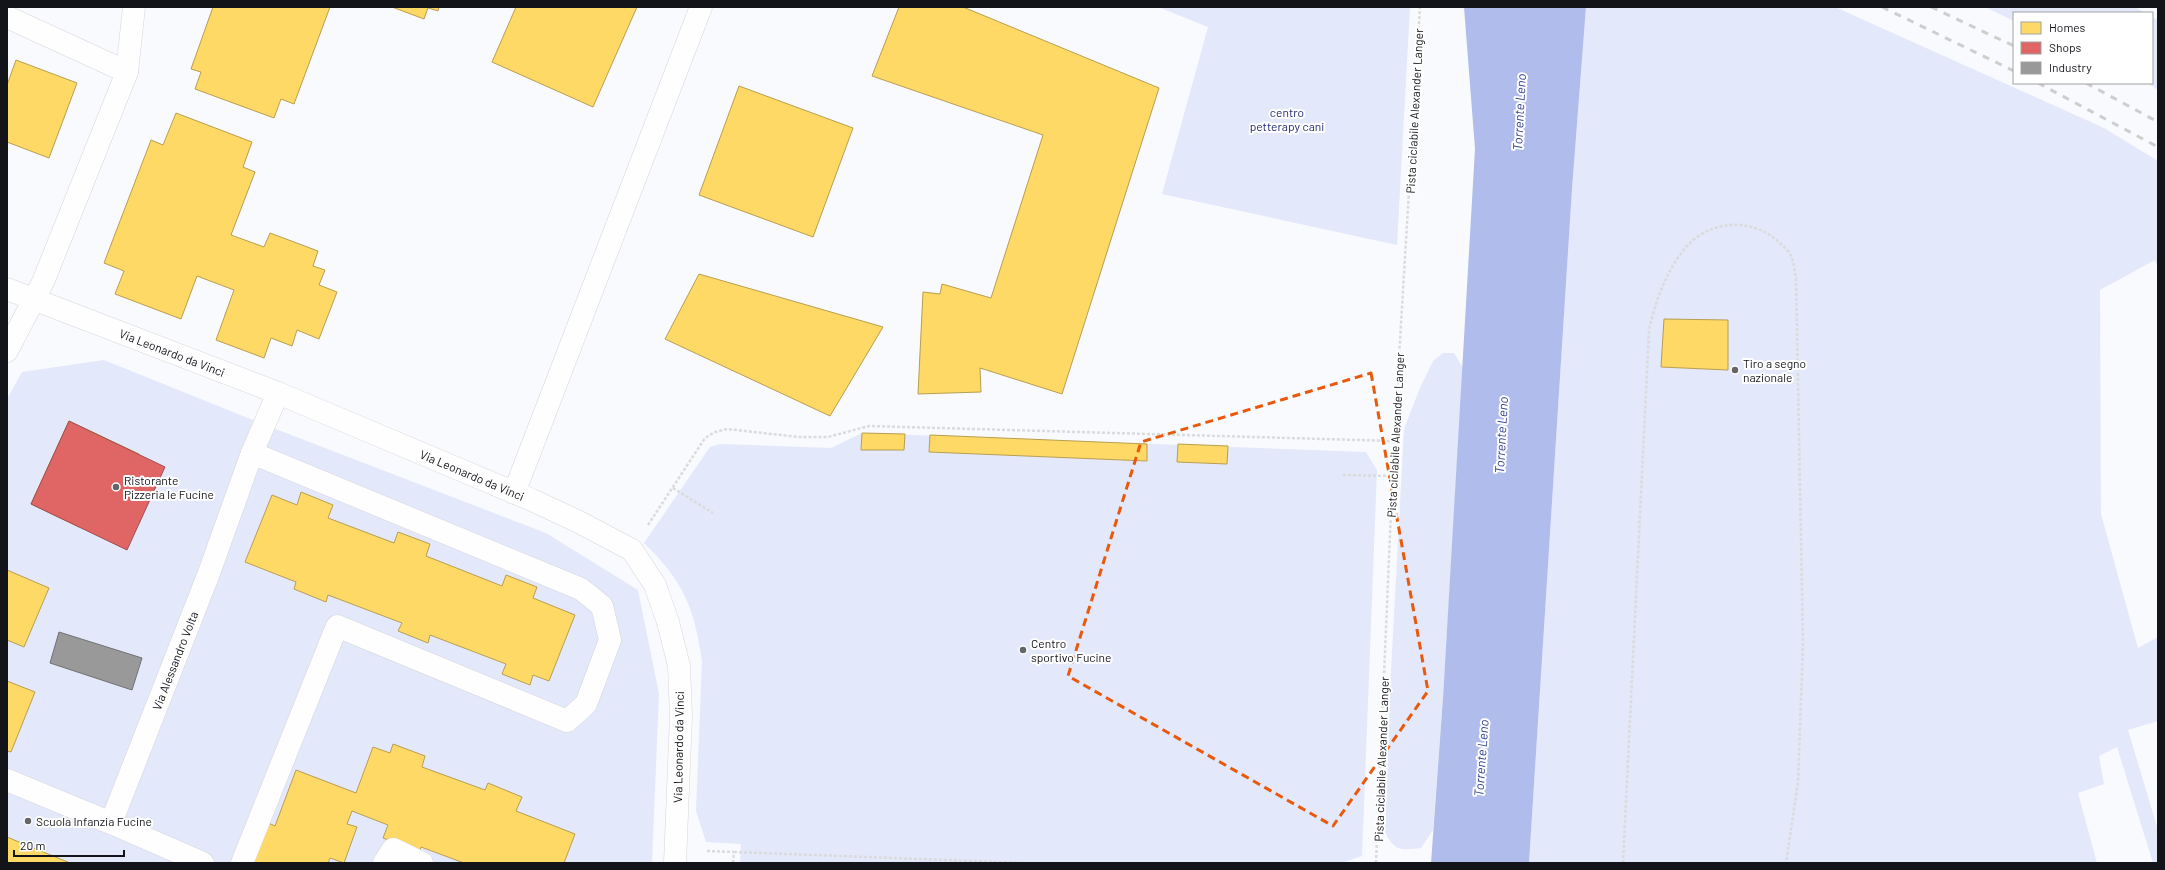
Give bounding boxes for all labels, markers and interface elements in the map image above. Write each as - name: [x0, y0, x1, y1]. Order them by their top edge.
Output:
- legend: [2013, 12, 2153, 84]
- text: Homes: [2049, 20, 2086, 34]
- street label: Pista ciclabile Alexander Langer: [1403, 27, 1425, 194]
- text: Shops: [2049, 40, 2082, 54]
- text: Industry: [2049, 60, 2092, 74]
- water label: Torrente Leno: [1509, 73, 1529, 151]
- park label: centro petterapy cani: [1250, 105, 1324, 133]
- street label: Via Leonardo da Vinci: [118, 326, 227, 379]
- street label: Pista ciclabile Alexander Langer: [1384, 351, 1406, 518]
- place label: Tiro a segno nazionale: [1743, 356, 1806, 384]
- marker: Tiro a segno nazionale: [1730, 365, 1740, 375]
- water label: Torrente Leno: [1491, 396, 1511, 474]
- street label: Via Leonardo da Vinci: [418, 447, 526, 503]
- place label: Ristorante Pizzeria le Fucine: [124, 473, 214, 501]
- marker: Ristorante Pizzeria le Fucine: [111, 482, 121, 492]
- street label: Via Alessandro Volta: [149, 609, 200, 712]
- place label: Centro sportivo Fucine: [1031, 636, 1111, 664]
- marker: Centro sportivo Fucine: [1018, 645, 1028, 655]
- street label: Pista ciclabile Alexander Langer: [1371, 676, 1391, 842]
- street label: Via Leonardo da Vinci: [670, 691, 686, 803]
- water label: Torrente Leno: [1470, 719, 1492, 797]
- place label: Scuola Infanzia Fucine: [36, 814, 152, 828]
- marker: Scuola Infanzia Fucine: [23, 816, 33, 826]
- scale bar: [14, 832, 124, 858]
- text: 20 m: [20, 838, 46, 852]

